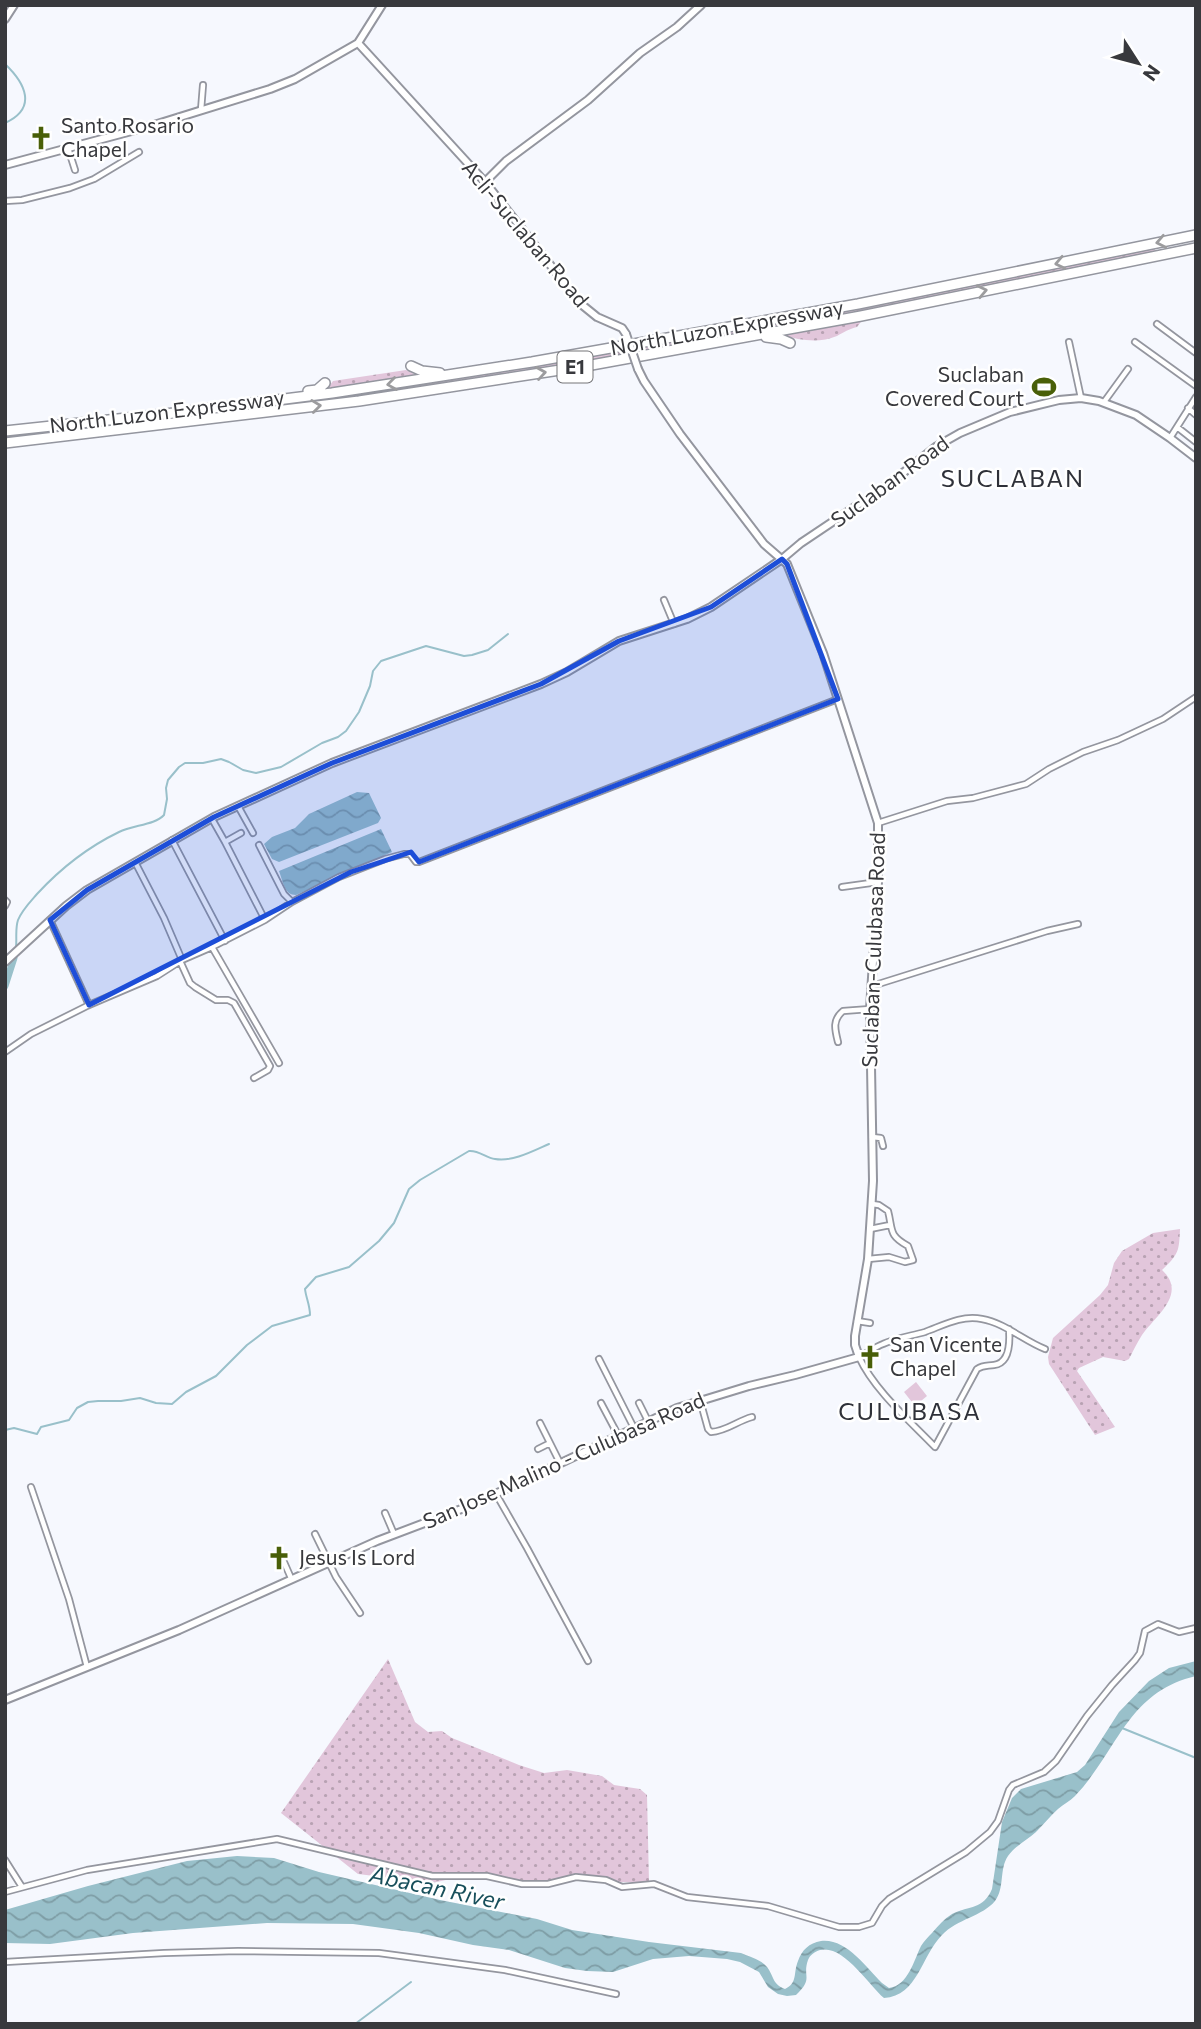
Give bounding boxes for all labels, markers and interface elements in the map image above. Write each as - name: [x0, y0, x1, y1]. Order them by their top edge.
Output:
- north arrow: [1103, 28, 1173, 98]
- text: N: [1139, 61, 1166, 86]
- place label: Santo Rosario Chapel: [61, 112, 194, 161]
- church icon: Santo Rosario Chapel: [27, 124, 55, 152]
- street label: Acli-Suclaban Road: [458, 155, 595, 311]
- one-way arrow: [1155, 234, 1167, 249]
- one-way arrow: [1054, 254, 1066, 269]
- one-way arrow: [976, 284, 988, 299]
- street label: North Luzon Expressway: [608, 294, 845, 359]
- road number: E1: [558, 352, 592, 382]
- place label: Suclaban Covered Court: [885, 361, 1024, 410]
- one-way arrow: [535, 366, 547, 381]
- sports icon: Suclaban Covered Court: [1030, 373, 1058, 401]
- one-way arrow: [386, 377, 398, 392]
- street label: North Luzon Expressway: [48, 384, 286, 437]
- one-way arrow: [310, 399, 322, 414]
- street label: Suclaban Road: [825, 430, 953, 532]
- district label: SUCLABAN: [941, 463, 1085, 492]
- street label: Suclaban-Culubasa Road: [856, 832, 889, 1068]
- place label: San Vicente Chapel: [890, 1331, 1002, 1380]
- church icon: San Vicente Chapel: [856, 1343, 884, 1371]
- street label: San Jose Malino - Culubasa Road: [419, 1386, 708, 1533]
- district label: CULUBASA: [838, 1396, 982, 1425]
- church icon: Jesus Is Lord: [265, 1544, 293, 1572]
- place label: Jesus Is Lord: [299, 1544, 415, 1569]
- water label: Abacan River: [366, 1859, 508, 1915]

